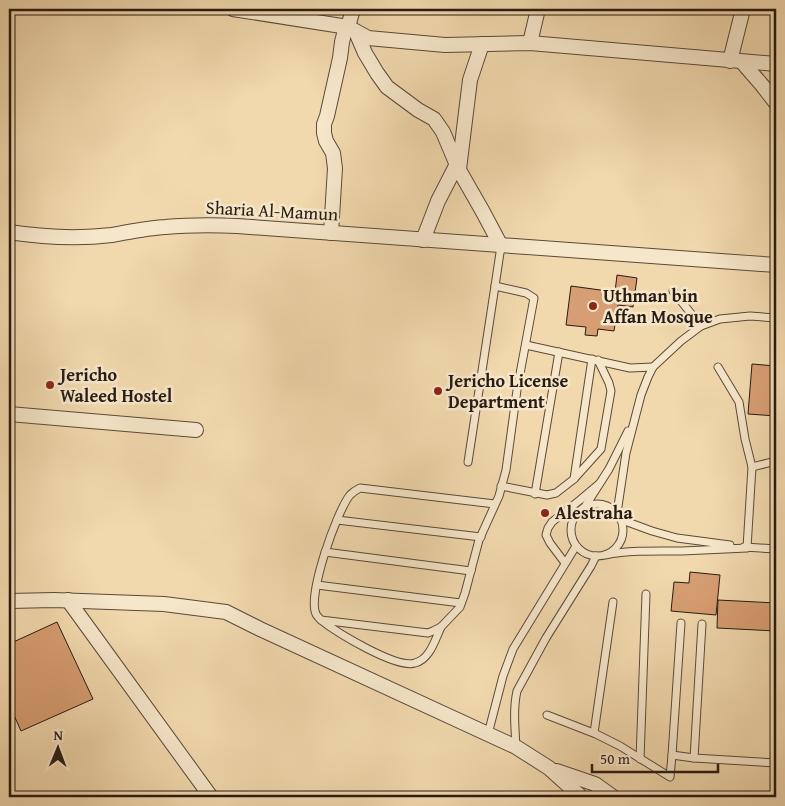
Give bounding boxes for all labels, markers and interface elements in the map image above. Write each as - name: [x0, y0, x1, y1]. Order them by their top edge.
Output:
- street label: Sharia Al-Mamun: [205, 194, 339, 227]
- place label: Uthman bin Affan Mosque: [603, 282, 713, 330]
- marker: Uthman bin Affan Mosque: [587, 300, 599, 312]
- place label: Jericho Waleed Hostel: [57, 361, 173, 409]
- place label: Jericho License Department: [445, 367, 569, 415]
- marker: Jericho Waleed Hostel: [44, 379, 56, 391]
- marker: Jericho License Department: [432, 385, 444, 397]
- place label: Alestraha: [555, 499, 633, 526]
- marker: Alestraha: [539, 507, 551, 519]
- north arrow: [32, 724, 82, 774]
- text: N: [53, 725, 64, 745]
- scale bar: [592, 741, 719, 773]
- text: 50 m: [600, 748, 631, 769]

